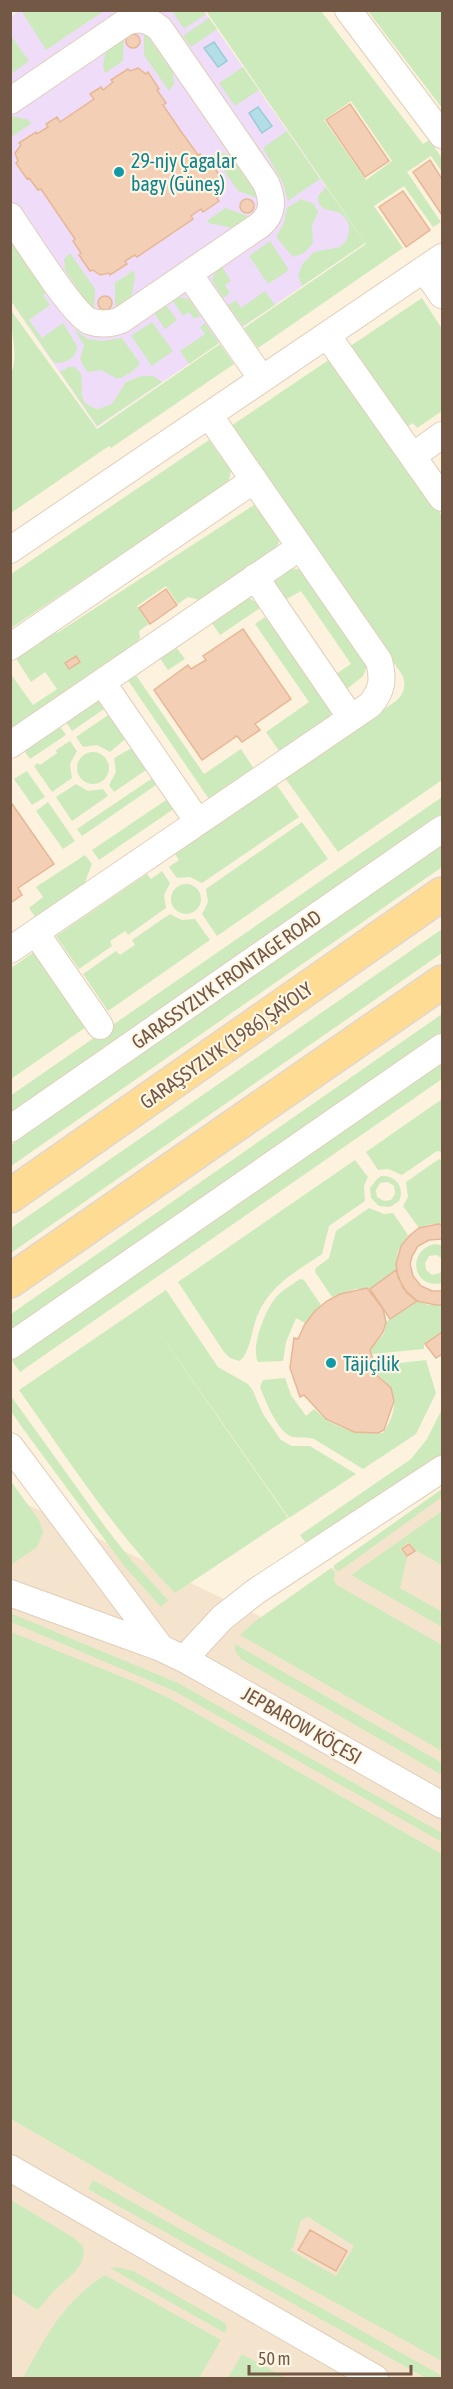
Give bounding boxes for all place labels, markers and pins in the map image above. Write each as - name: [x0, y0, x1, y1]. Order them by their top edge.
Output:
- place label: 29-njy Çagalar bagy (Güneş): [131, 149, 237, 195]
- marker: 29-njy Çagalar bagy (Güneş): [112, 165, 126, 179]
- place label: Täjiçilik: [343, 1352, 400, 1375]
- marker: Täjiçilik: [324, 1356, 338, 1370]

